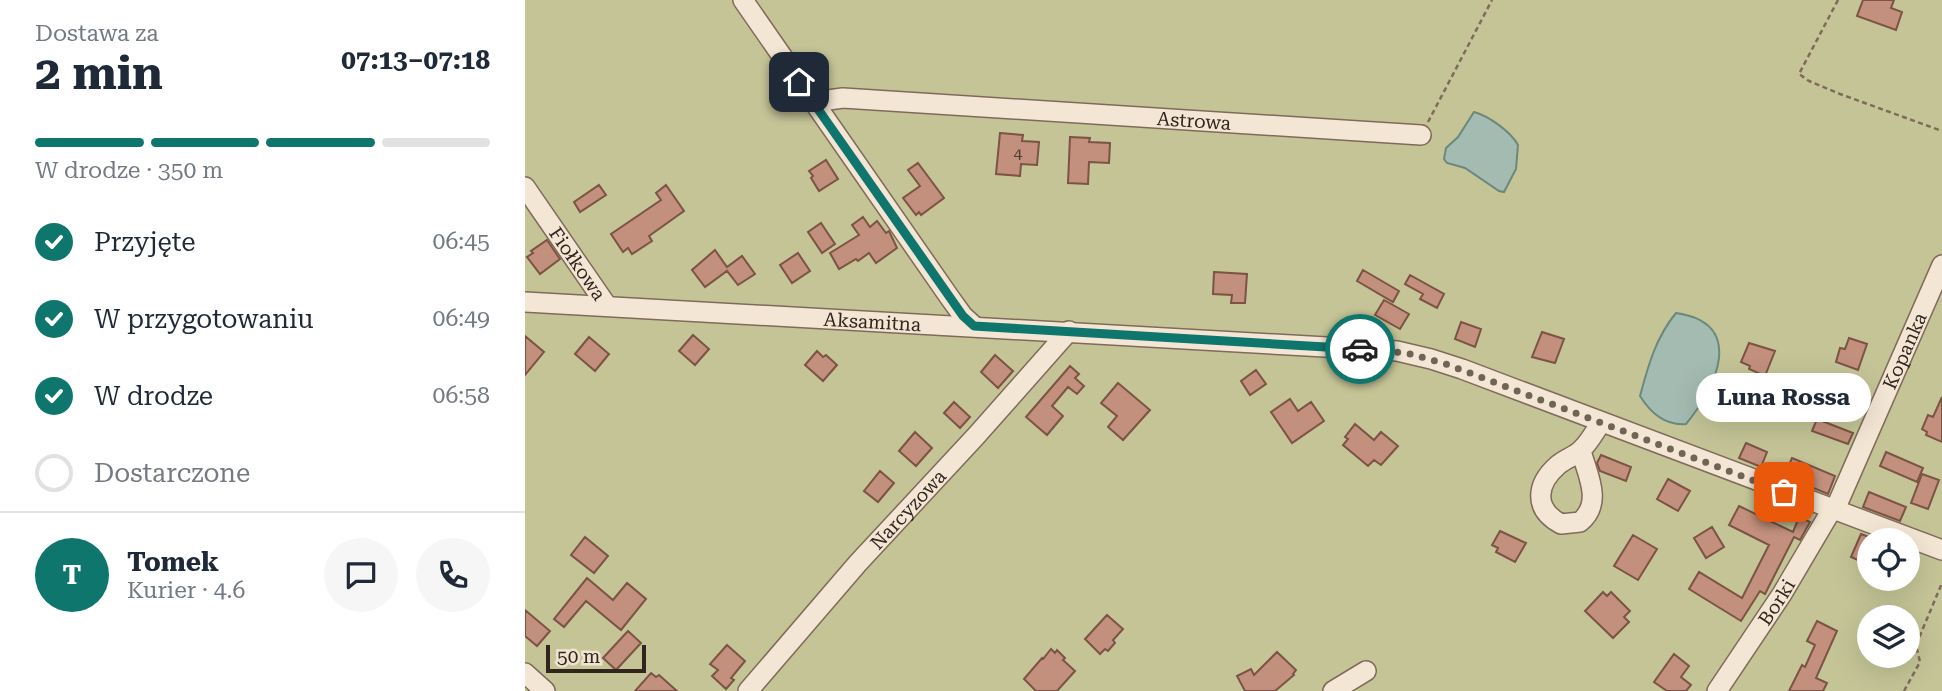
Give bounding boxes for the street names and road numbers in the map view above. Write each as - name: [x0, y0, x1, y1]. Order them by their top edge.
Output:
- street label: Astrowa: [1156, 107, 1233, 134]
- street label: Fiołkowa: [545, 223, 611, 305]
- street label: Aksamitna: [823, 307, 923, 336]
- street label: Kopanka: [1878, 308, 1932, 393]
- street label: Narcyzowa: [865, 464, 951, 554]
- street label: Borki: [1753, 575, 1800, 629]

